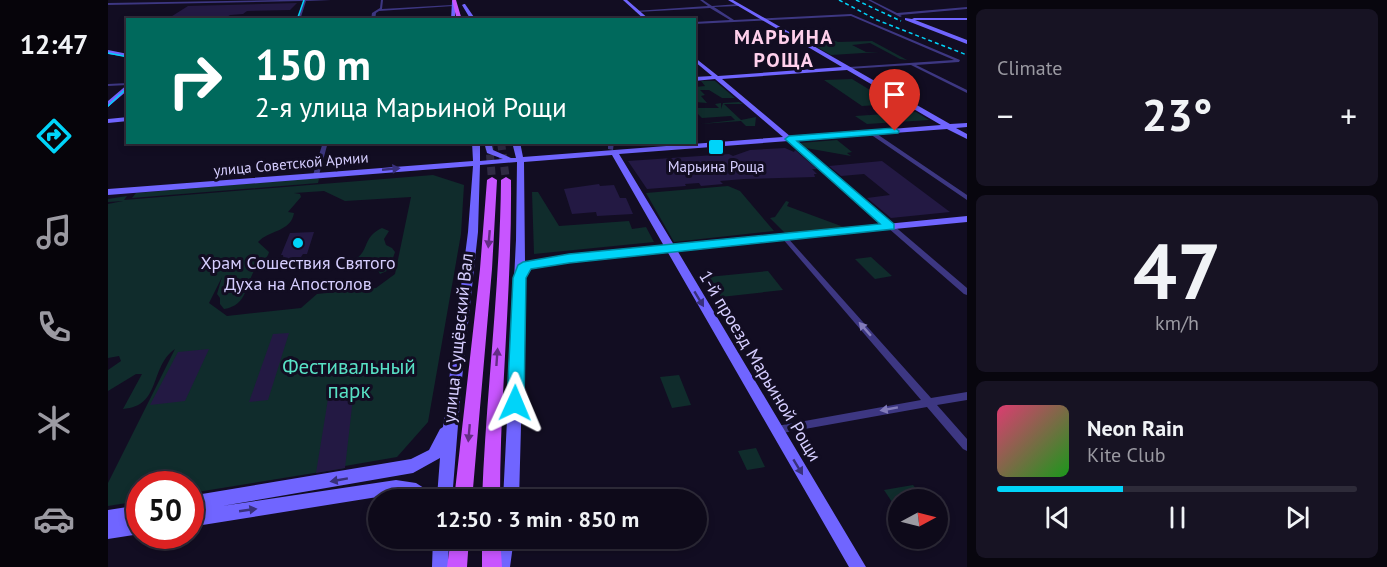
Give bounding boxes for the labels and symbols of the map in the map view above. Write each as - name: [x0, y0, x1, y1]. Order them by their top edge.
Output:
- district label: МАРЬИНА РОЩА: [734, 24, 834, 73]
- pin: [869, 69, 920, 131]
- marker: Марьина Роща: [707, 138, 725, 156]
- street label: улица Советской Армии: [213, 147, 369, 180]
- place label: Марьина Роща: [668, 157, 764, 176]
- one-way arrow: [382, 164, 401, 174]
- one-way arrow: [484, 229, 494, 248]
- marker: Храм Сошествия Святого Духа на Апостолов: [291, 236, 305, 250]
- place label: Храм Сошествия Святого Духа на Апостолов: [200, 251, 396, 295]
- street label: улица Сущёвский Вал: [437, 252, 478, 424]
- street label: 1-й проезд Марьиной Рощи: [694, 266, 827, 466]
- one-way arrow: [693, 291, 704, 307]
- one-way arrow: [859, 321, 872, 337]
- one-way arrow: [492, 348, 502, 367]
- park label: Фестивальный парк: [282, 353, 416, 404]
- position arrow: [483, 371, 547, 435]
- one-way arrow: [879, 405, 898, 414]
- one-way arrow: [464, 423, 474, 442]
- one-way arrow: [793, 459, 804, 475]
- speed limit sign: 50: [126, 471, 204, 549]
- one-way arrow: [329, 475, 348, 484]
- north arrow: [888, 489, 948, 549]
- one-way arrow: [239, 506, 258, 515]

